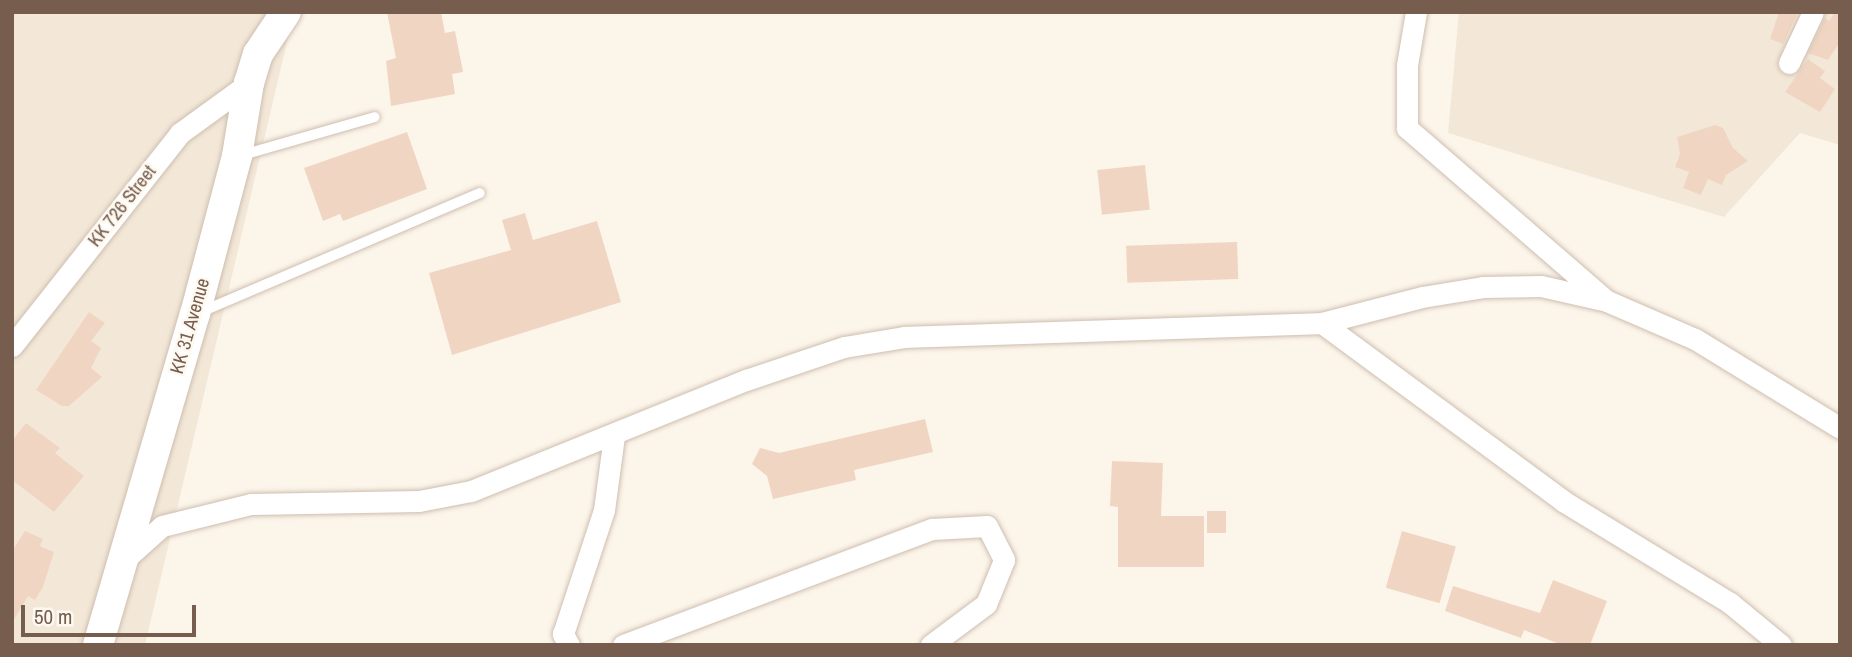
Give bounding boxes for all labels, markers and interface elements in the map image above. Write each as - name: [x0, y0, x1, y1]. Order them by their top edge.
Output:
- street label: KK 726 Street: [83, 161, 161, 251]
- street label: KK 31 Avenue: [165, 275, 215, 377]
- scale bar: [24, 590, 200, 634]
- text: 50 m: [34, 602, 72, 631]

